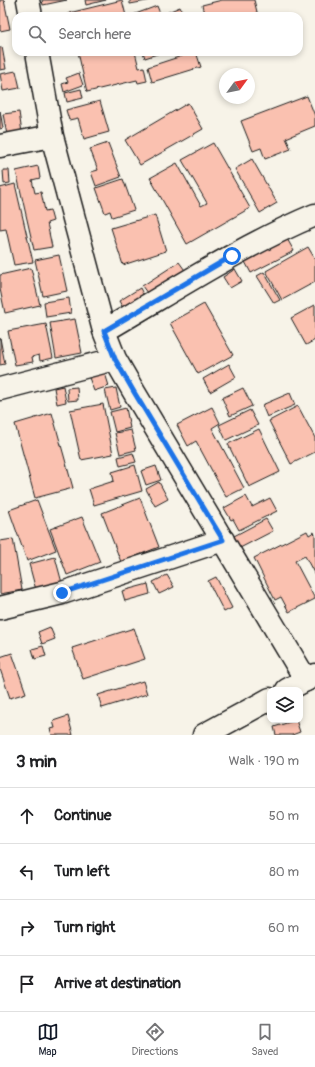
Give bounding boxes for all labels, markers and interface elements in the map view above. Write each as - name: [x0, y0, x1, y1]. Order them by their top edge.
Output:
- search box: [12, 12, 303, 56]
- icon: search: [26, 23, 48, 45]
- text: Search here: [58, 25, 131, 44]
- north arrow: [219, 68, 255, 104]
- route start: [223, 247, 241, 265]
- route end: [53, 584, 71, 602]
- map controls: [267, 687, 303, 723]
- button: layers: [267, 687, 303, 723]
- text: 3 min: [16, 751, 57, 772]
- text: Walk · 190 m: [228, 753, 299, 769]
- icon: ahead: [16, 805, 38, 827]
- text: Continue: [54, 806, 112, 825]
- text: 50 m: [269, 808, 299, 824]
- icon: left: [16, 861, 38, 883]
- text: Turn left: [54, 862, 110, 881]
- text: 80 m: [269, 864, 299, 880]
- icon: right: [16, 917, 38, 939]
- text: Turn right: [54, 918, 115, 937]
- text: 60 m: [268, 920, 299, 936]
- icon: arrive: [16, 973, 38, 995]
- text: Arrive at destination: [54, 974, 181, 993]
- tab: Map: [37, 1021, 59, 1058]
- tab: Directions: [132, 1021, 178, 1058]
- tab: Saved: [251, 1021, 278, 1058]

